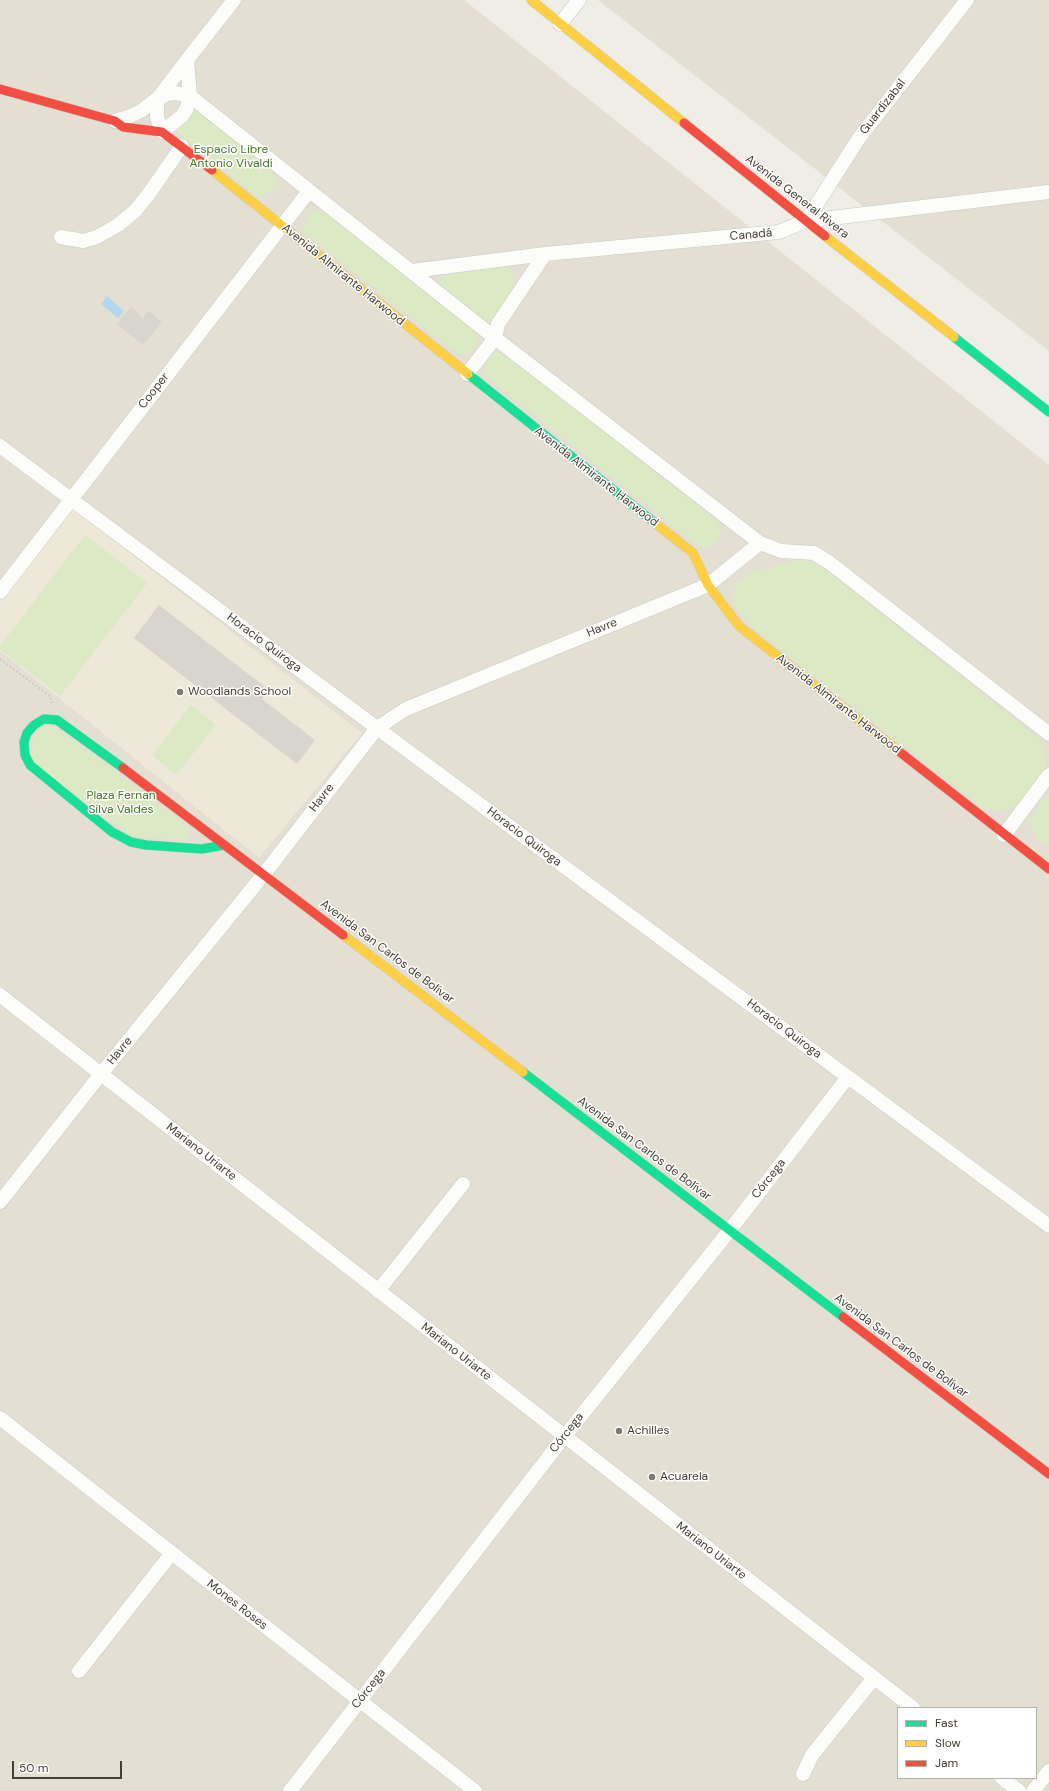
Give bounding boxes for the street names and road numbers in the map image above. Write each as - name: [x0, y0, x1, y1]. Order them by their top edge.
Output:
- street label: Guardizabal: [857, 77, 909, 137]
- street label: Avenida General Rivera: [742, 152, 852, 242]
- street label: Avenida Almirante Harwood: [279, 221, 407, 329]
- street label: Canadá: [729, 226, 773, 244]
- street label: Cooper: [136, 370, 172, 412]
- street label: Avenida Almirante Harwood: [531, 424, 661, 530]
- street label: Horacio Quiroga: [224, 610, 304, 676]
- street label: Havre: [585, 615, 619, 641]
- street label: Avenida Almirante Harwood: [773, 651, 903, 757]
- street label: Havre: [307, 781, 337, 815]
- street label: Horacio Quiroga: [484, 804, 564, 870]
- street label: Avenida San Carlos de Bolívar: [317, 897, 457, 1007]
- street label: Horacio Quiroga: [744, 996, 824, 1062]
- street label: Havre: [104, 1034, 136, 1068]
- street label: Avenida San Carlos de Bolívar: [574, 1094, 714, 1204]
- street label: Mariano Uriarte: [163, 1120, 239, 1184]
- street label: Córcega: [749, 1156, 789, 1202]
- street label: Avenida San Carlos de Bolívar: [831, 1291, 971, 1401]
- street label: Mariano Uriarte: [418, 1320, 494, 1384]
- street label: Córcega: [547, 1410, 587, 1456]
- street label: Mariano Uriarte: [673, 1519, 749, 1583]
- street label: Mones Roses: [204, 1577, 270, 1633]
- street label: Córcega: [349, 1666, 389, 1712]

